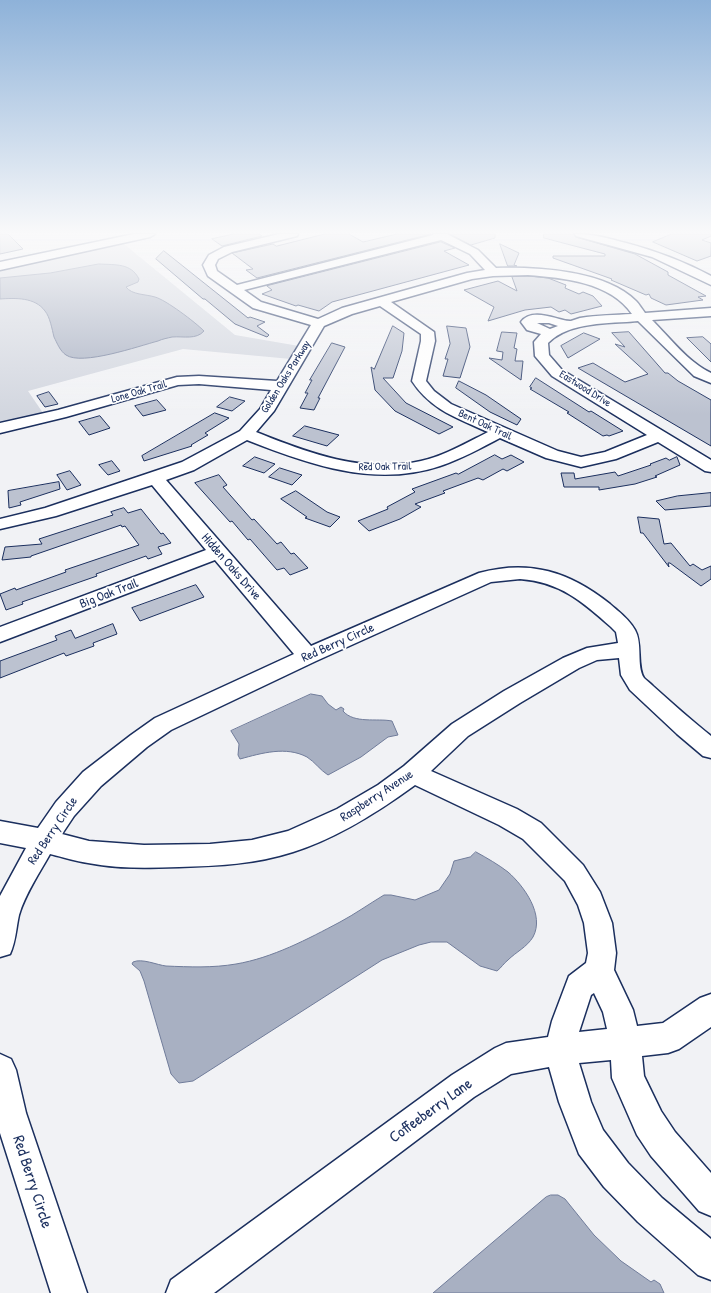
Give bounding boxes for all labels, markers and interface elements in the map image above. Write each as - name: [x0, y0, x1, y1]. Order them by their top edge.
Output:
- street label: Golden Oaks Parkway: [258, 338, 314, 416]
- street label: Eastwood Drive: [557, 368, 613, 410]
- street label: Lone Oak Trail: [110, 378, 168, 406]
- street label: Bent Oak Trail: [456, 407, 514, 443]
- street label: Red Oak Trail: [358, 460, 412, 474]
- street label: Hidden Oaks Drive: [198, 530, 264, 604]
- street label: Big Oak Trail: [77, 576, 141, 612]
- street label: Red Berry Circle: [299, 620, 377, 666]
- street label: Raspberry Avenue: [338, 767, 416, 825]
- street label: Red Berry Circle: [25, 794, 81, 868]
- street label: Coffeeberry Lane: [386, 1074, 476, 1148]
- street label: Red Berry Circle: [8, 1133, 56, 1231]

